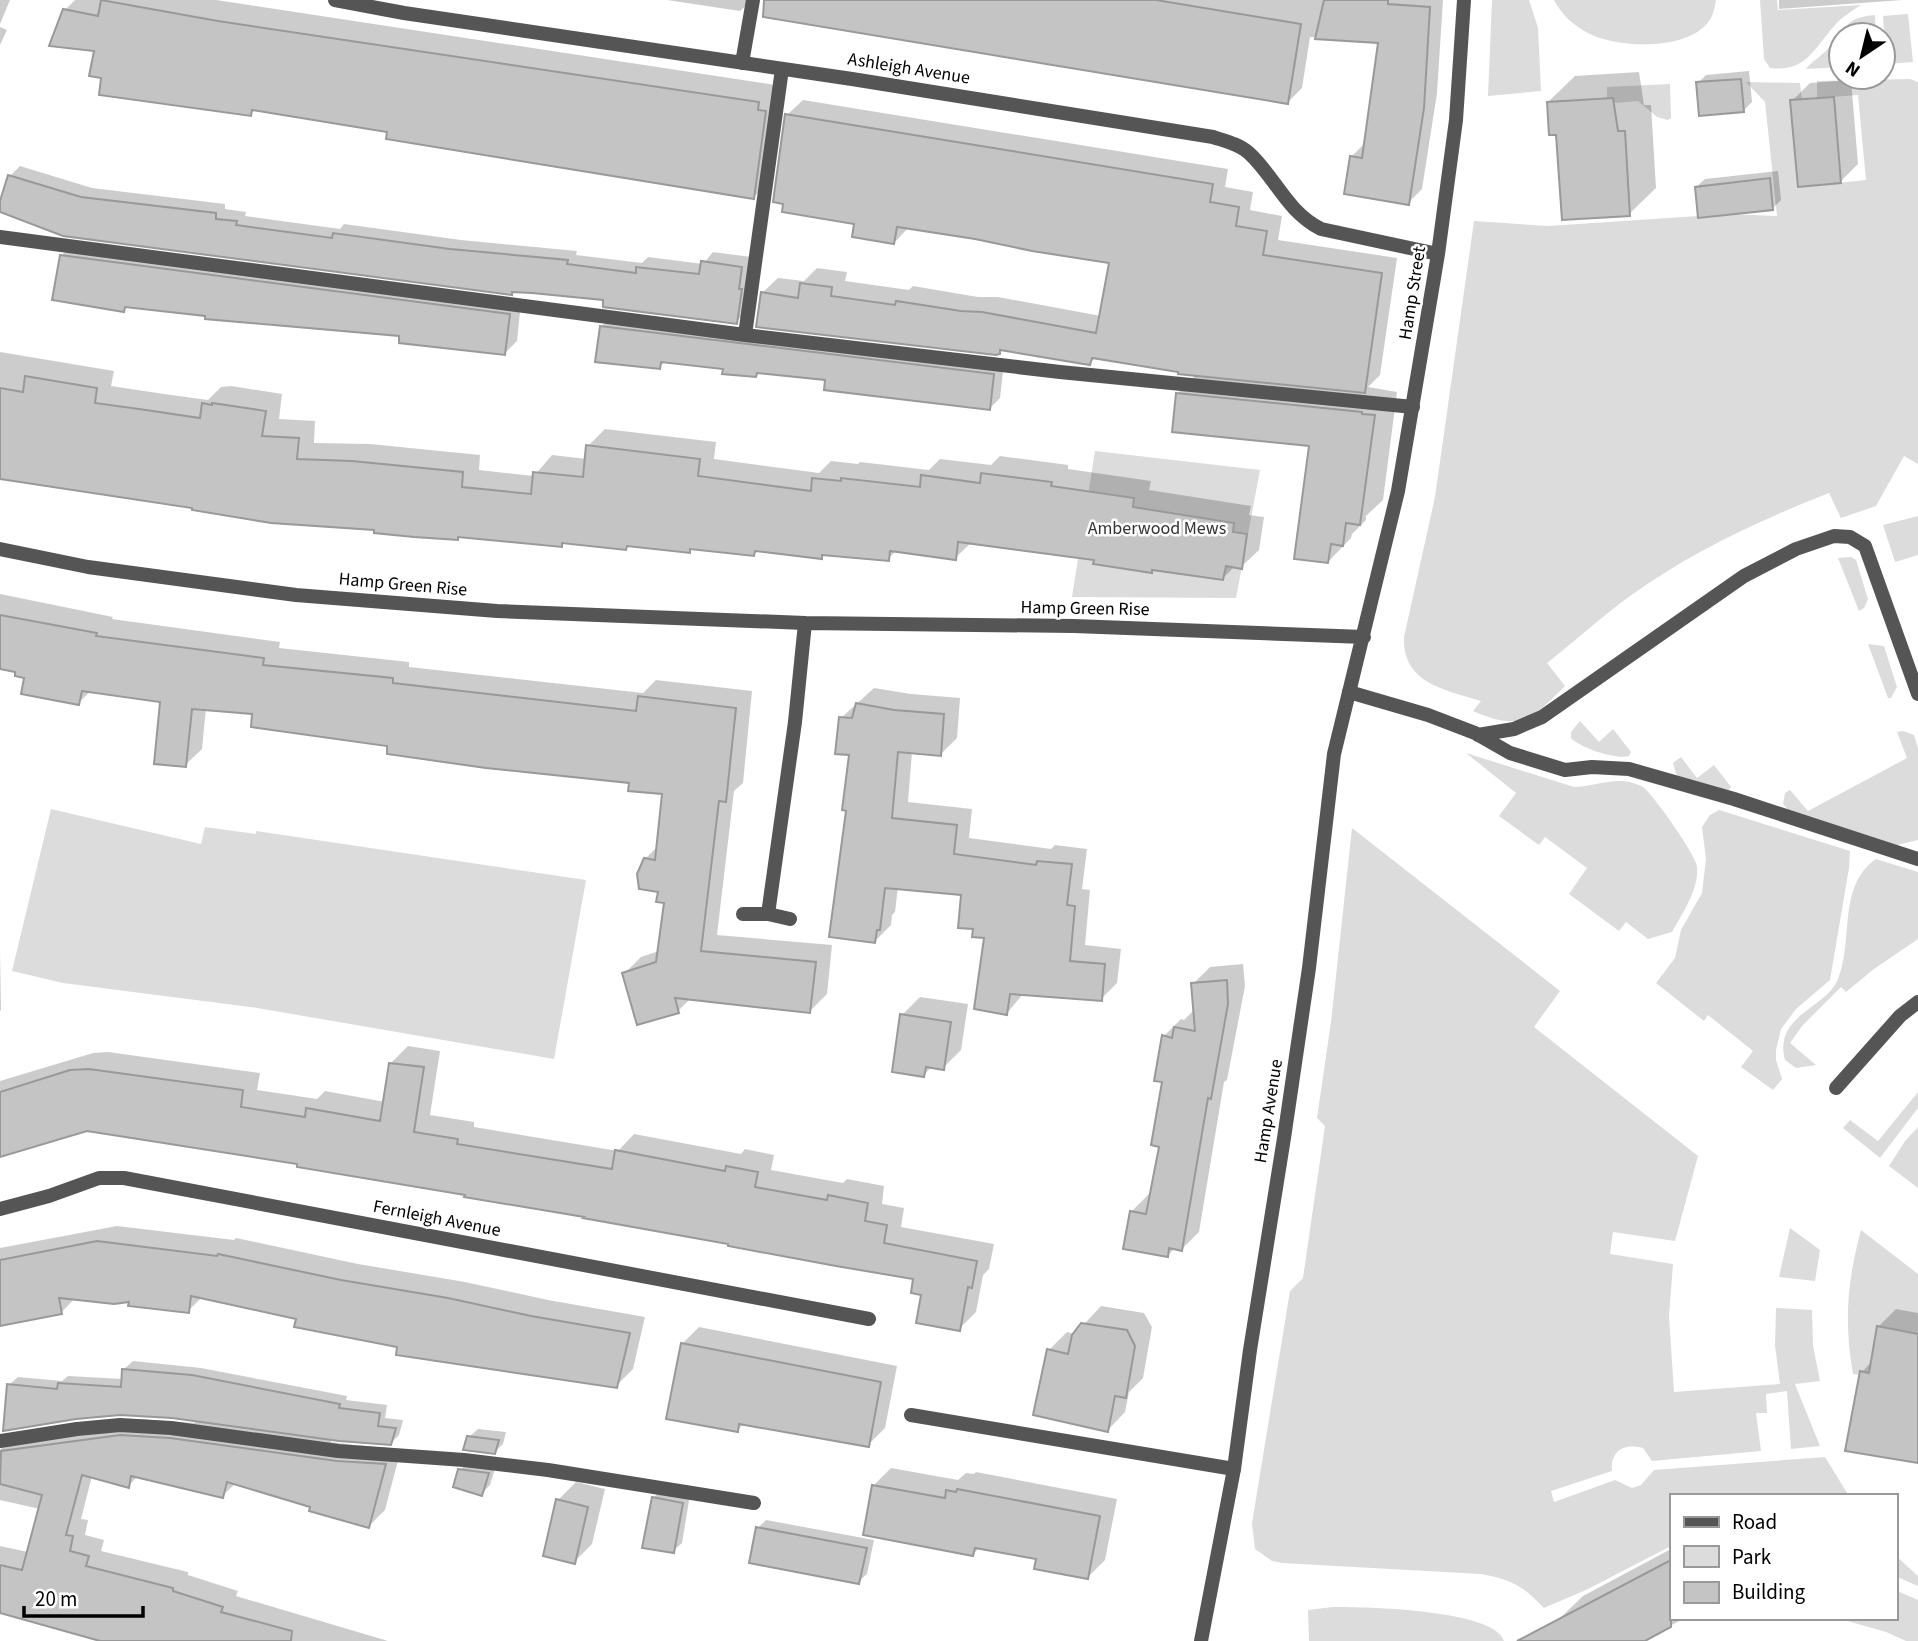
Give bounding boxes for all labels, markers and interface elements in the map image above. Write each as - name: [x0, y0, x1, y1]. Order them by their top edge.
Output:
- north arrow: [1827, 21, 1897, 91]
- street label: Ashleigh Avenue: [846, 46, 972, 91]
- text: N: [1840, 54, 1866, 83]
- street label: Hamp Street: [1393, 244, 1432, 342]
- park label: Amberwood Mews: [1088, 516, 1226, 541]
- street label: Hamp Green Rise: [338, 566, 468, 603]
- street label: Hamp Green Rise: [1020, 595, 1150, 622]
- street label: Hamp Avenue: [1248, 1057, 1289, 1165]
- street label: Fernleigh Avenue: [371, 1194, 503, 1243]
- legend: [1670, 1494, 1897, 1620]
- text: Road: [1732, 1507, 1777, 1537]
- text: Park: [1732, 1542, 1772, 1572]
- scale bar: [24, 1574, 144, 1618]
- text: Building: [1732, 1577, 1806, 1607]
- text: 20 m: [35, 1584, 77, 1614]

